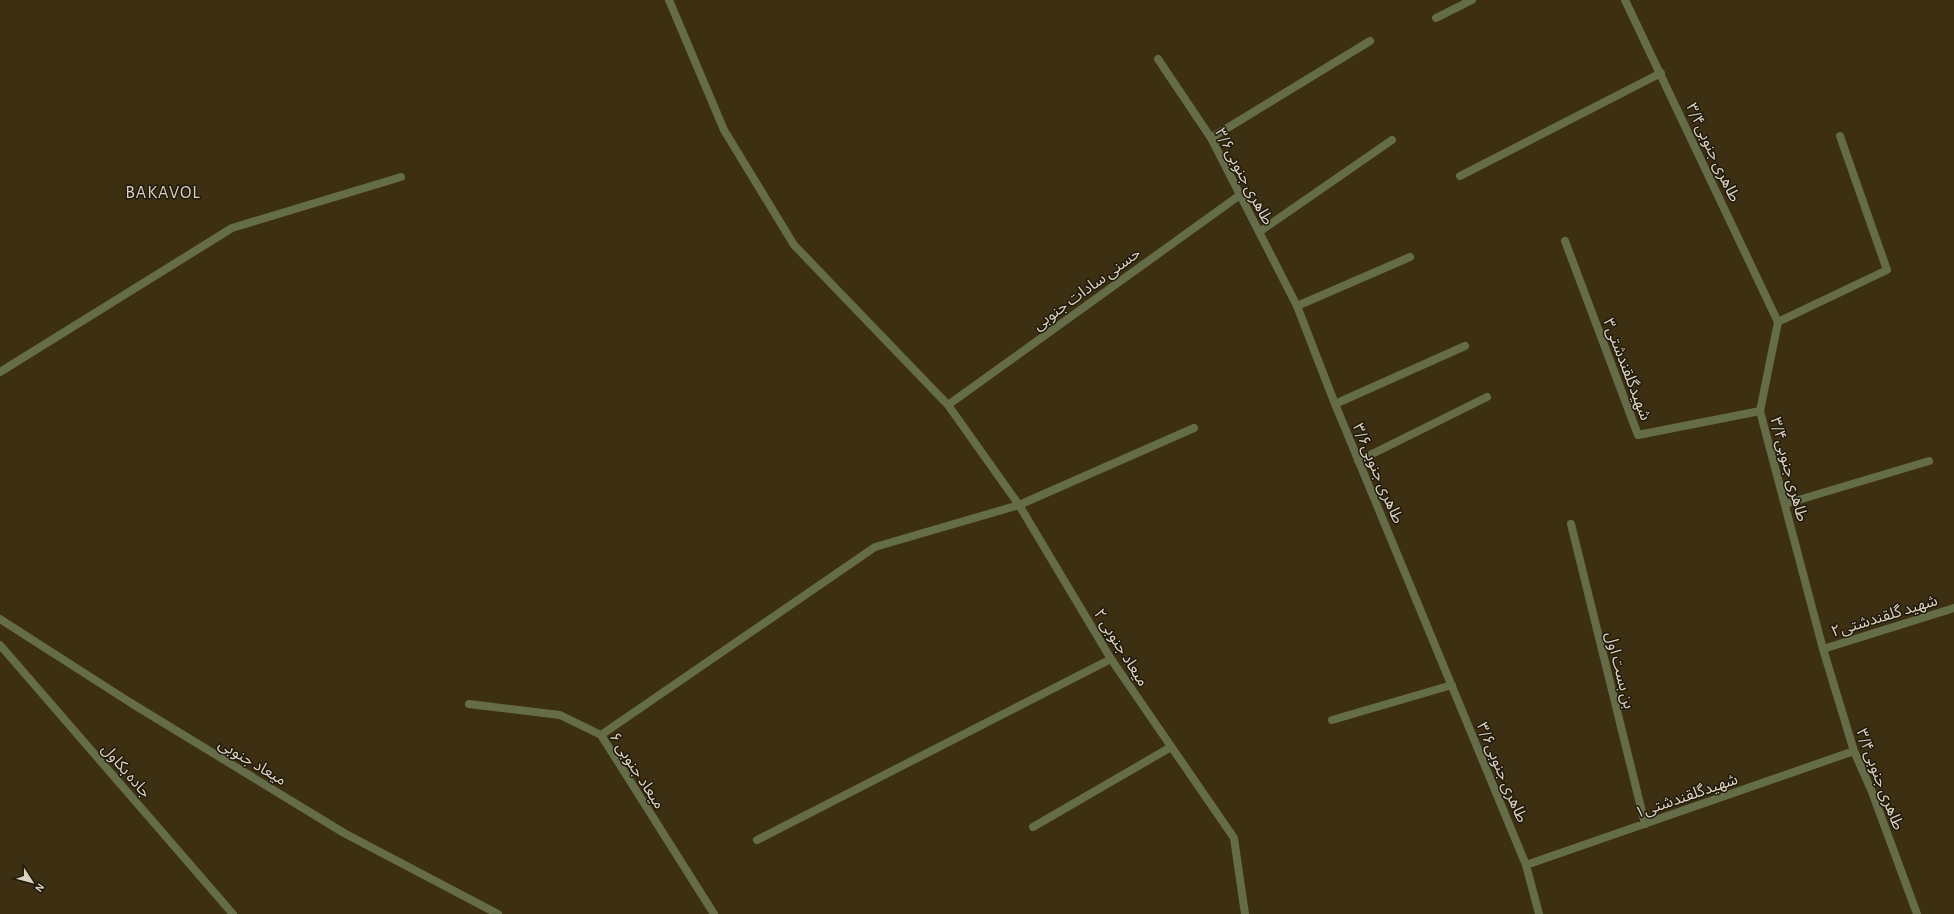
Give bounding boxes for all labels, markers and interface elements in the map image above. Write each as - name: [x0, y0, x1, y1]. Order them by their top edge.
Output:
- street label: طاهری جنوبی۳/۴: [1682, 100, 1743, 205]
- street label: طاهری جنوبی۳/۶: [1211, 125, 1276, 228]
- district label: BAKAVOL: [125, 184, 201, 202]
- street label: حسنی سادات جنوبی: [1030, 245, 1144, 334]
- street label: شهیدگلقندشتی۳: [1599, 316, 1655, 423]
- street label: طاهری جنوبی۳/۴: [1766, 415, 1811, 524]
- street label: طاهری جنوبی۳/۶: [1349, 421, 1406, 526]
- street label: شهید گلقندشتی۲: [1829, 591, 1940, 641]
- street label: میعاد جنوبی ۲: [1090, 606, 1151, 690]
- street label: بن بست اول: [1601, 630, 1637, 711]
- street label: طاهری جنوبی۳/۶: [1473, 720, 1530, 825]
- street label: طاهری جنوبی۳/۴: [1852, 726, 1907, 833]
- street label: میعاد جنوبی ۶: [606, 729, 668, 812]
- street label: میعاد جنوبی: [215, 735, 289, 789]
- street label: جاده بکاول: [97, 740, 154, 802]
- street label: شهیدگلقندشتی۱: [1632, 770, 1740, 822]
- north arrow: [12, 862, 52, 902]
- text: N: [33, 881, 46, 894]

